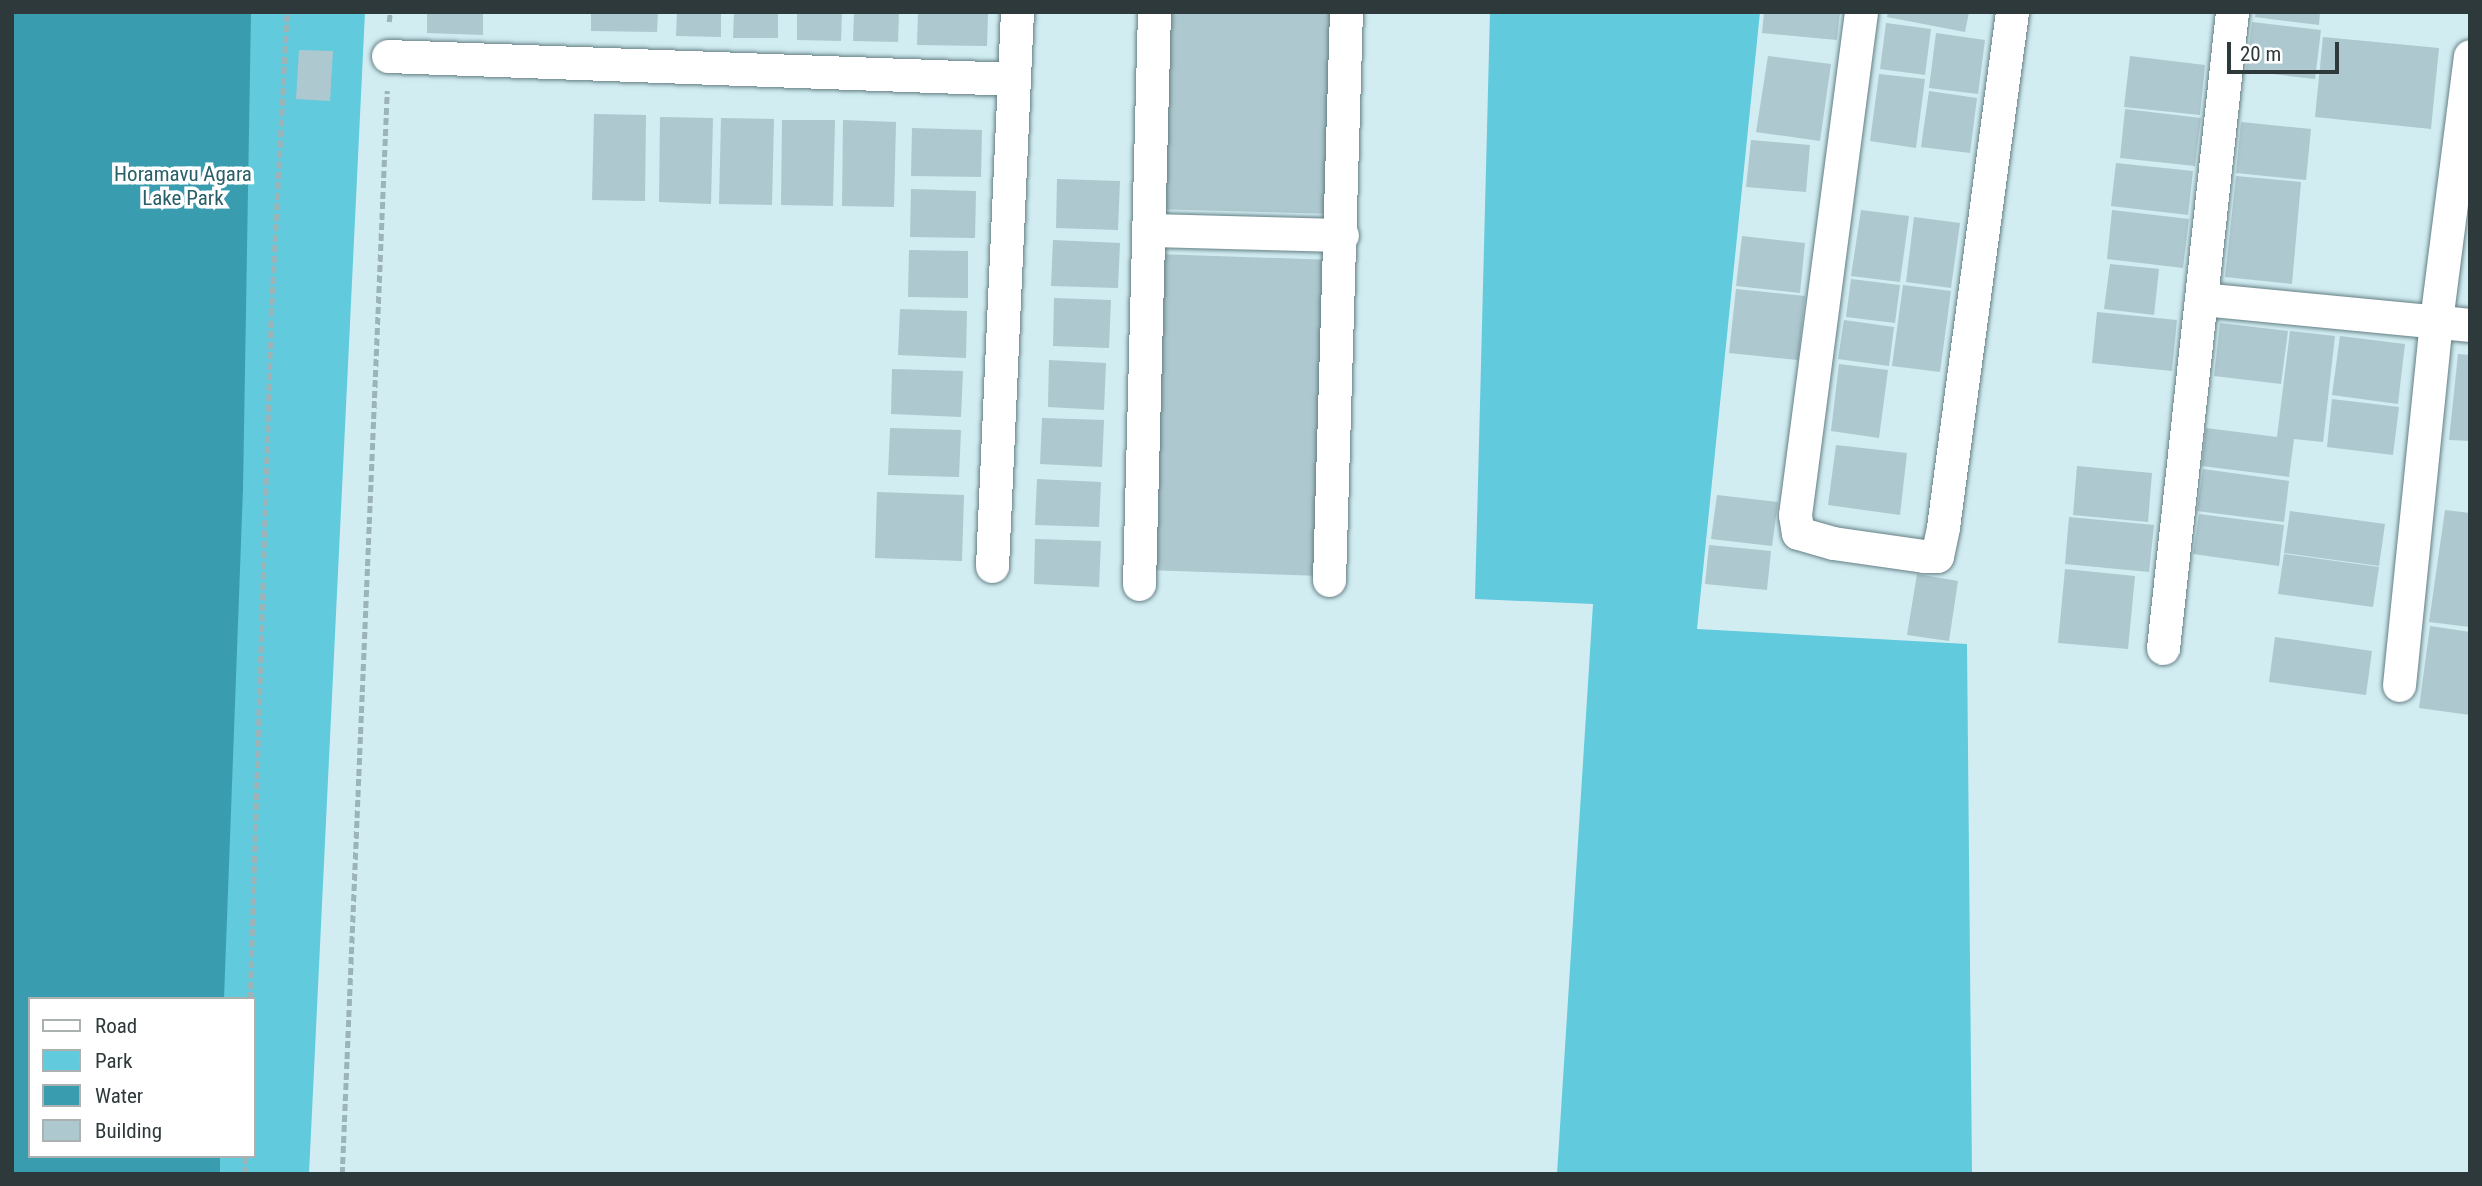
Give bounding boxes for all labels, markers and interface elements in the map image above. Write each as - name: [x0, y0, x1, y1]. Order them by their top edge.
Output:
- scale bar: [2230, 28, 2342, 72]
- text: 20 m: [2240, 42, 2281, 66]
- park label: Horamavu Agara Lake Park: [114, 161, 252, 211]
- legend: [28, 997, 256, 1158]
- text: Road: [95, 1014, 137, 1038]
- text: Park: [95, 1049, 132, 1073]
- text: Water: [95, 1084, 143, 1108]
- text: Building: [95, 1119, 162, 1143]

